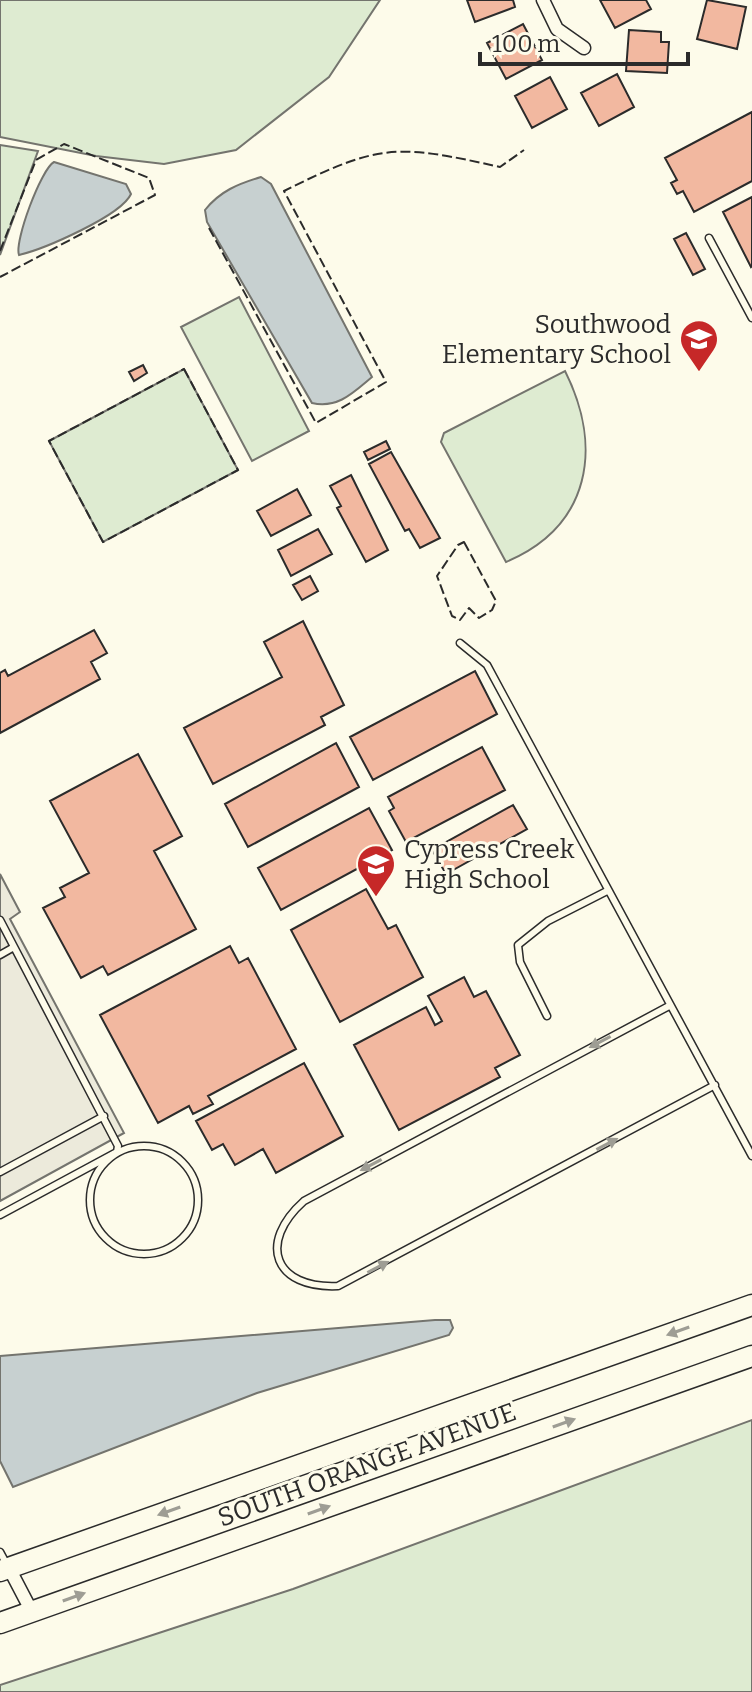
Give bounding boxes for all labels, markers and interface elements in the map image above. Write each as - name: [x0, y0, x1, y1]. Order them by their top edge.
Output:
- scale bar: [480, 16, 688, 66]
- text: 100 m: [492, 30, 560, 58]
- place label: Southwood Elementary School: [442, 309, 671, 370]
- school or university icon: Southwood Elementary School: [678, 318, 720, 373]
- place label: Cypress Creek High School: [404, 834, 575, 895]
- school or university icon: Cypress Creek High School: [355, 843, 397, 898]
- one-way arrow: [589, 1035, 611, 1049]
- one-way arrow: [596, 1137, 618, 1151]
- one-way arrow: [359, 1159, 382, 1172]
- one-way arrow: [367, 1260, 389, 1274]
- one-way arrow: [666, 1325, 690, 1337]
- street label: SOUTH ORANGE AVENUE: [214, 1397, 520, 1533]
- one-way arrow: [552, 1416, 576, 1429]
- one-way arrow: [307, 1503, 331, 1516]
- one-way arrow: [157, 1505, 181, 1518]
- one-way arrow: [62, 1590, 86, 1602]

